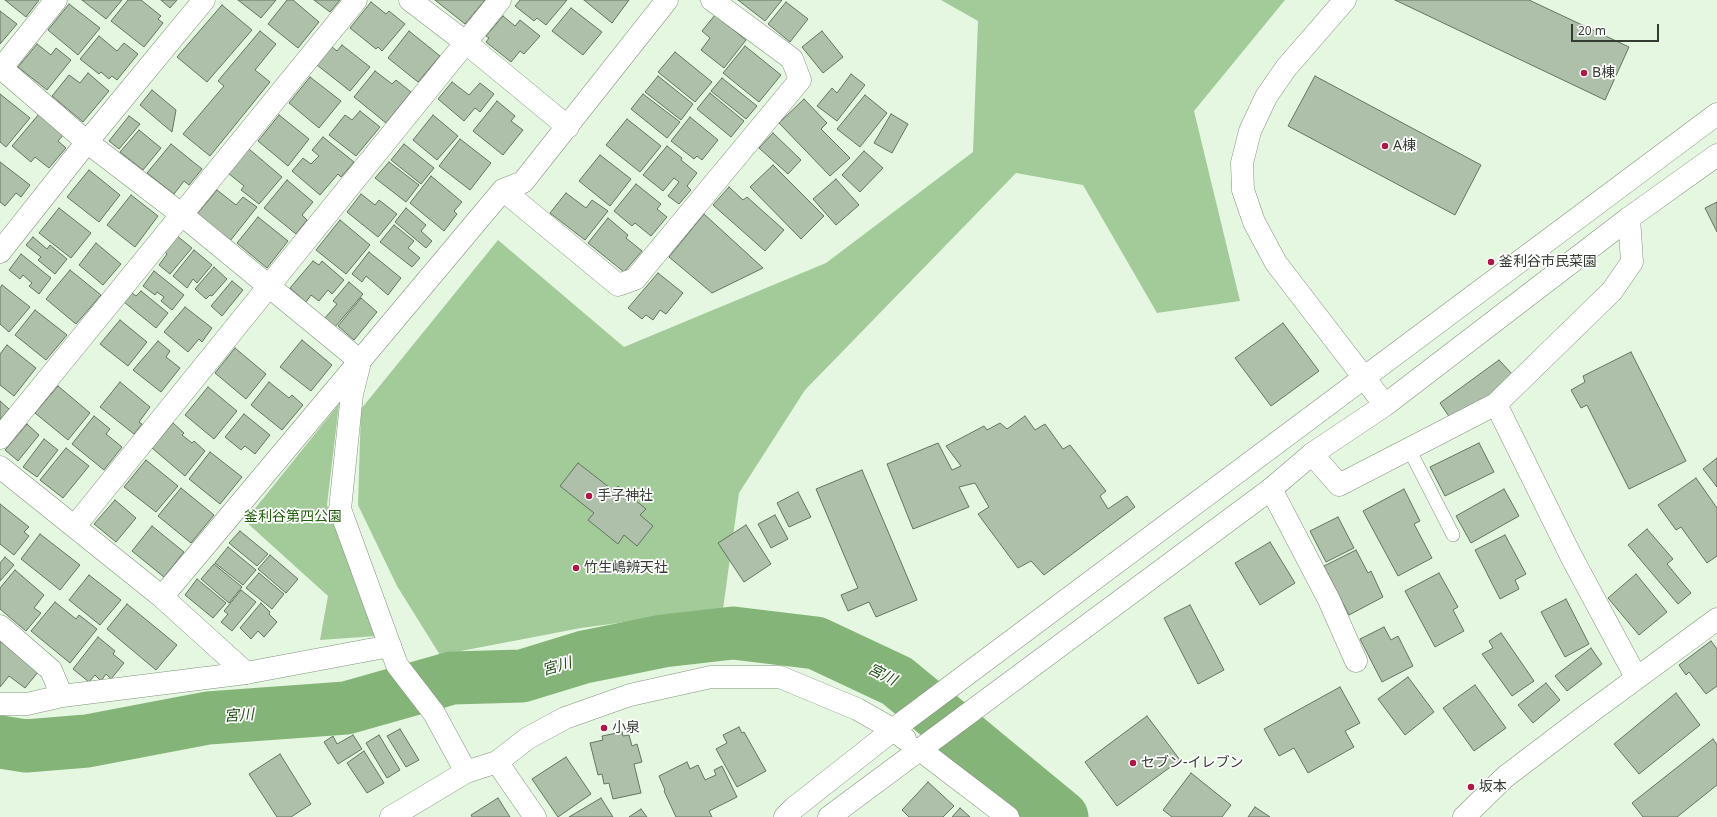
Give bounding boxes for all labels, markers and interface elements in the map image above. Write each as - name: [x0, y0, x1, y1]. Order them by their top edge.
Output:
- scale bar: [1573, 16, 1661, 42]
- text: 20 m: [1578, 22, 1606, 39]
- place label: B棟: [1592, 65, 1615, 81]
- marker: B棟: [1579, 68, 1589, 78]
- place label: A棟: [1393, 138, 1416, 154]
- marker: A棟: [1380, 141, 1390, 151]
- place label: 釜利谷市民菜園: [1499, 254, 1597, 270]
- marker: 釜利谷市民菜園: [1486, 257, 1496, 267]
- place label: 手子神社: [597, 488, 653, 504]
- marker: 手子神社: [584, 491, 594, 501]
- park label: 釜利谷第四公園: [244, 509, 342, 525]
- place label: 竹生嶋辨天社: [584, 560, 668, 576]
- marker: 竹生嶋辨天社: [571, 563, 581, 573]
- water label: 宮川: [540, 654, 574, 680]
- water label: 宮川: [865, 660, 899, 690]
- water label: 宮川: [223, 706, 255, 726]
- place label: 小泉: [612, 720, 640, 736]
- marker: 小泉: [599, 723, 609, 733]
- place label: セブン-イレブン: [1141, 755, 1244, 771]
- marker: セブン-イレブン: [1128, 758, 1138, 768]
- place label: 坂本: [1479, 779, 1507, 795]
- marker: 坂本: [1466, 782, 1476, 792]

